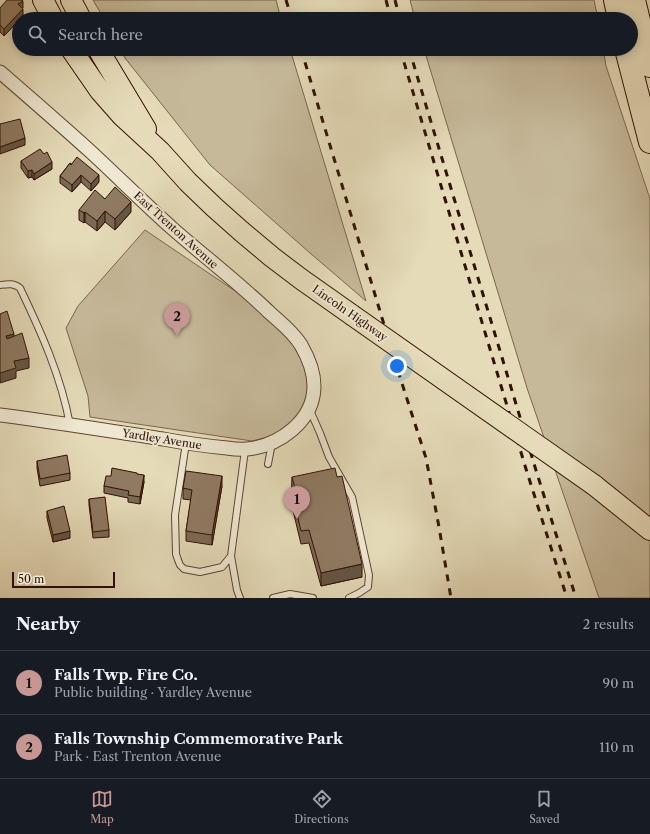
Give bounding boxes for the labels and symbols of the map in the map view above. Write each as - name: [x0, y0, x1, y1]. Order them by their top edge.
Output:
- street label: East Trenton Avenue: [131, 188, 221, 272]
- street label: Lincoln Highway: [310, 282, 391, 345]
- pin: 2: [164, 303, 190, 336]
- your location: [387, 356, 407, 376]
- street label: Yardley Avenue: [120, 426, 203, 452]
- pin: 1: [284, 486, 310, 519]
- scale bar: [12, 570, 115, 589]

